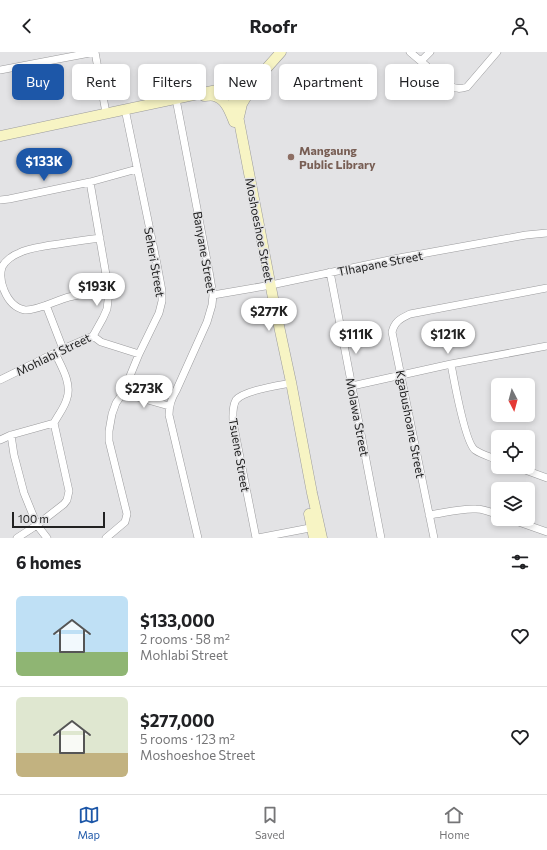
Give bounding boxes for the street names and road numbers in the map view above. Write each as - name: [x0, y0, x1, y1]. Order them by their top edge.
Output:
- street label: Moshoeshoe Street: [243, 176, 277, 284]
- street label: Banyane Street: [191, 210, 219, 294]
- street label: Seheri Street: [142, 226, 168, 298]
- street label: Tlhapane Street: [336, 248, 424, 278]
- street label: Mohlabi Street: [13, 330, 93, 378]
- street label: Kgabushoane Street: [394, 369, 428, 479]
- street label: Molawa Street: [344, 376, 372, 458]
- street label: Tsuene Street: [227, 417, 253, 493]

